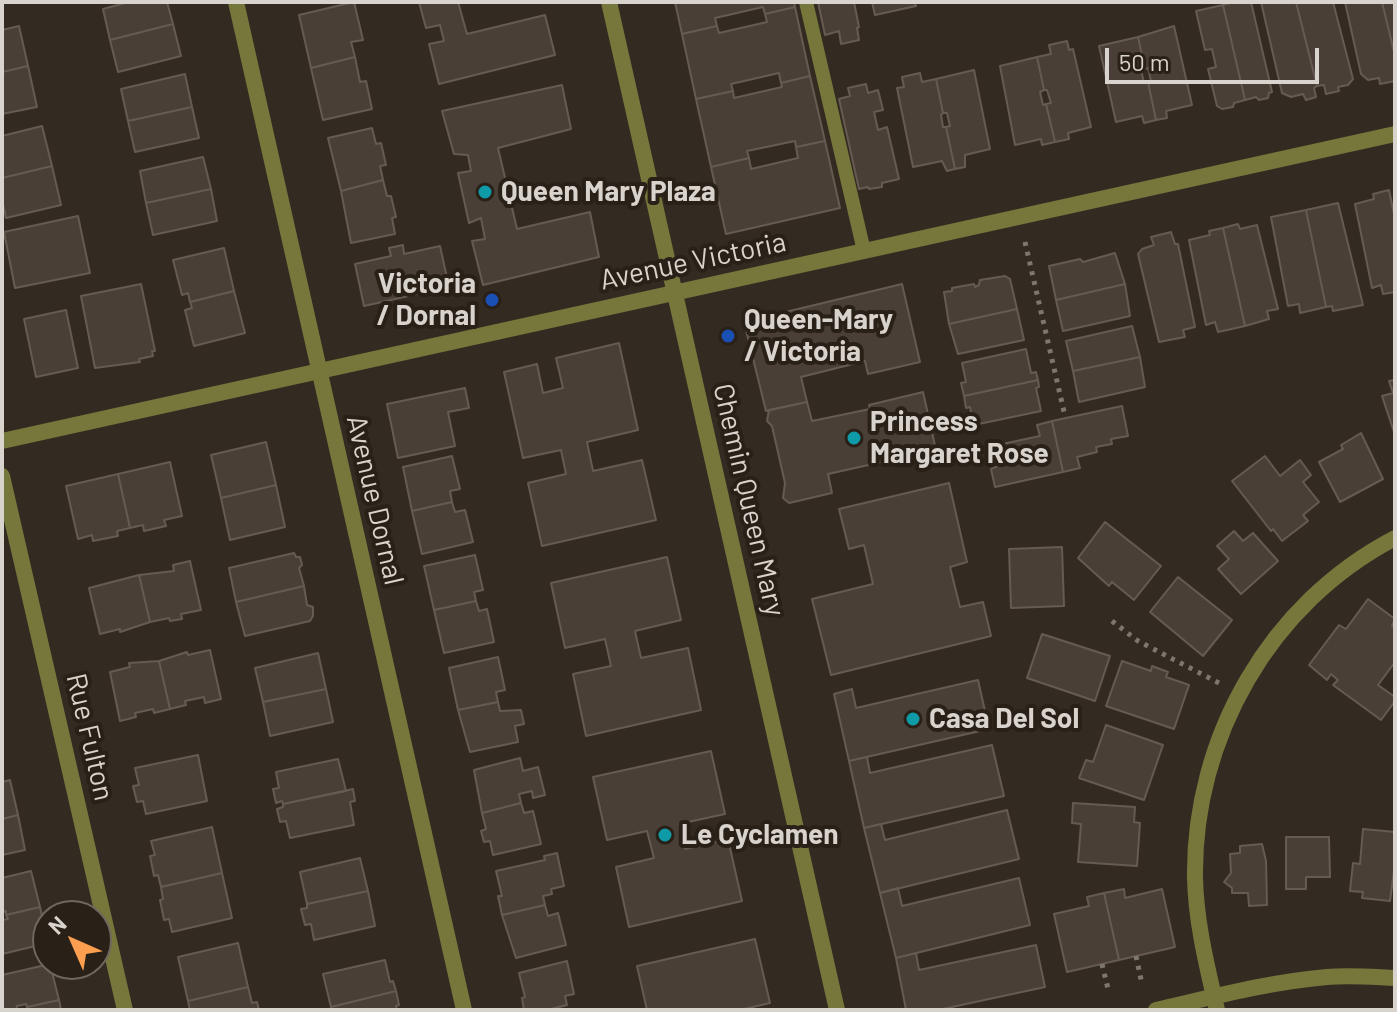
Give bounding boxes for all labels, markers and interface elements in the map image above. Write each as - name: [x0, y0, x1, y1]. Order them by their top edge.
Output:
- scale bar: [1109, 32, 1323, 82]
- text: 50 m: [1119, 47, 1170, 76]
- place label: Queen Mary Plaza: [501, 175, 716, 209]
- marker: Queen Mary Plaza: [476, 183, 494, 201]
- street label: Avenue Victoria: [597, 225, 789, 297]
- place label: Victoria / Dornal: [377, 267, 476, 333]
- marker: Victoria / Dornal: [483, 291, 501, 309]
- place label: Queen-Mary / Victoria: [744, 303, 893, 369]
- marker: Queen-Mary / Victoria: [719, 327, 737, 345]
- street label: Chemin Queen Mary: [706, 380, 792, 620]
- place label: Princess Margaret Rose: [870, 405, 1049, 471]
- street label: Avenue Dornal: [339, 412, 411, 588]
- marker: Princess Margaret Rose: [845, 429, 863, 447]
- street label: Rue Fulton: [59, 670, 121, 804]
- place label: Casa Del Sol: [929, 702, 1079, 736]
- marker: Casa Del Sol: [904, 710, 922, 728]
- place label: Le Cyclamen: [681, 818, 839, 852]
- marker: Le Cyclamen: [656, 826, 674, 844]
- north arrow: [32, 900, 112, 980]
- text: N: [42, 910, 71, 939]

